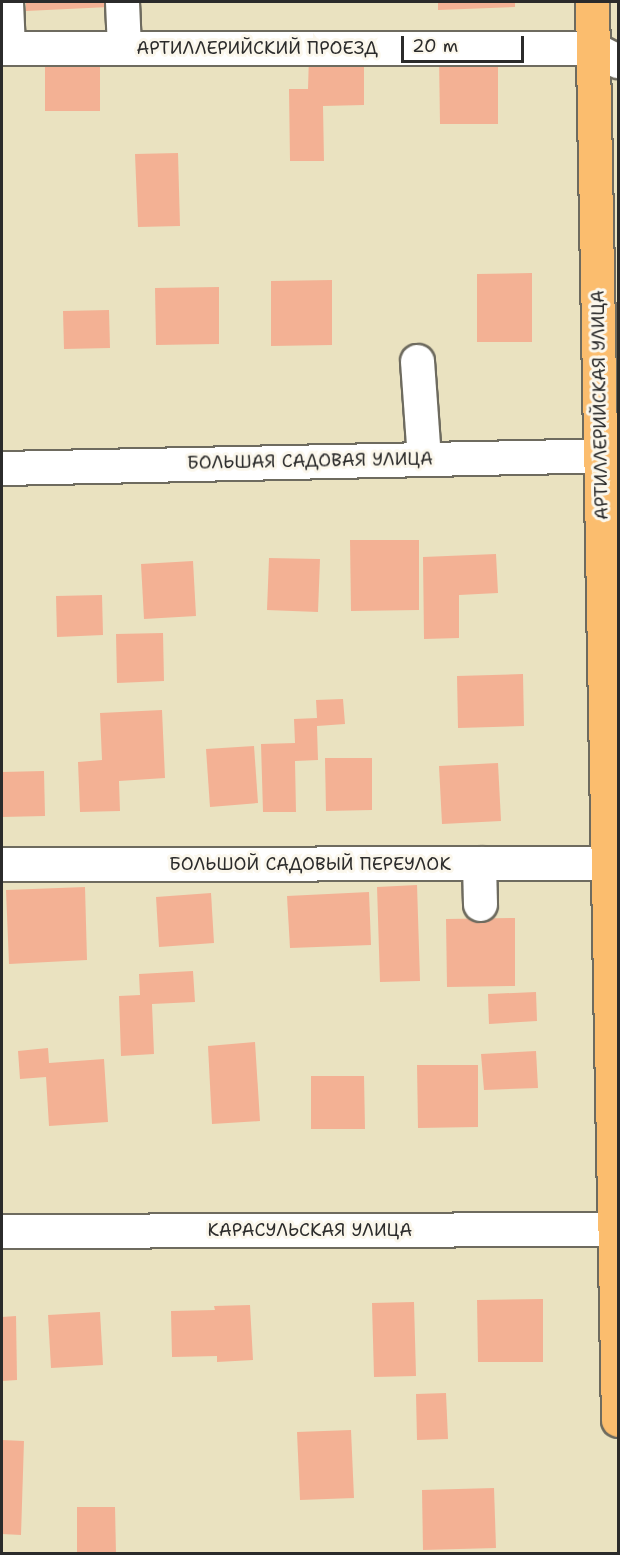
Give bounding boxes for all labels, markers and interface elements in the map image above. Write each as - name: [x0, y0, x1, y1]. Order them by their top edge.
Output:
- scale bar: [404, 24, 527, 62]
- text: 20 m: [412, 34, 458, 58]
- street label: АРТИЛЛЕРИЙСКИЙ ПРОЕЗД: [136, 37, 378, 59]
- street label: АРТИЛЛЕРИЙСКАЯ УЛИЦА: [587, 290, 613, 520]
- street label: БОЛЬШАЯ САДОВАЯ УЛИЦА: [187, 448, 433, 474]
- street label: БОЛЬШОЙ САДОВЫЙ ПЕРЕУЛОК: [169, 853, 451, 875]
- street label: КАРАСУЛЬСКАЯ УЛИЦА: [208, 1219, 412, 1241]

